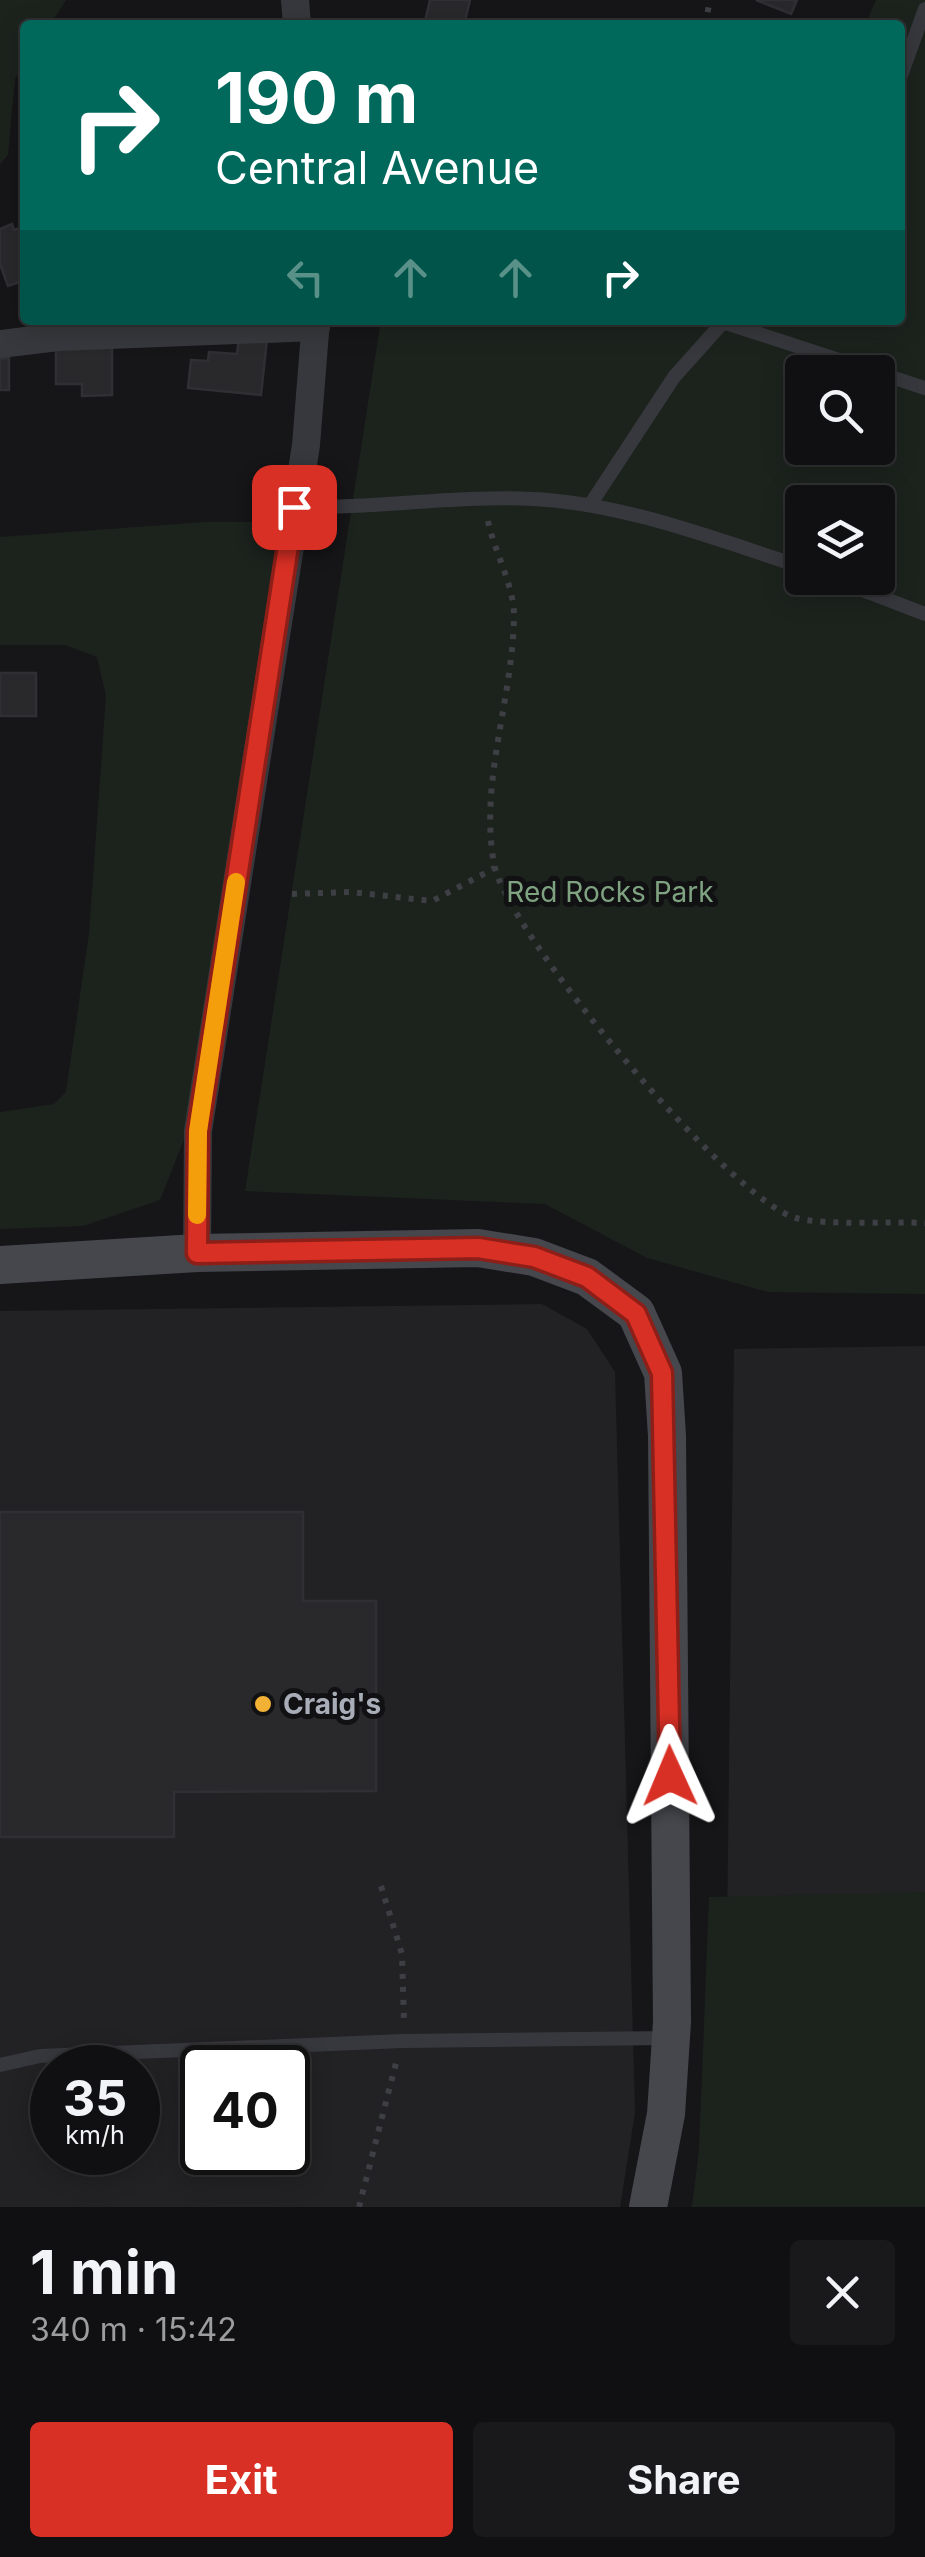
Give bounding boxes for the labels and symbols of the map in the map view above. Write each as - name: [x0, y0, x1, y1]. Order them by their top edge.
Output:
- pin: [252, 465, 337, 550]
- park label: Red Rocks Park: [506, 875, 714, 909]
- place label: Craig's: [283, 1687, 381, 1721]
- marker: Craig's: [252, 1693, 274, 1715]
- position arrow: [618, 1724, 722, 1828]
- speed limit sign: 40: [180, 2045, 310, 2175]

